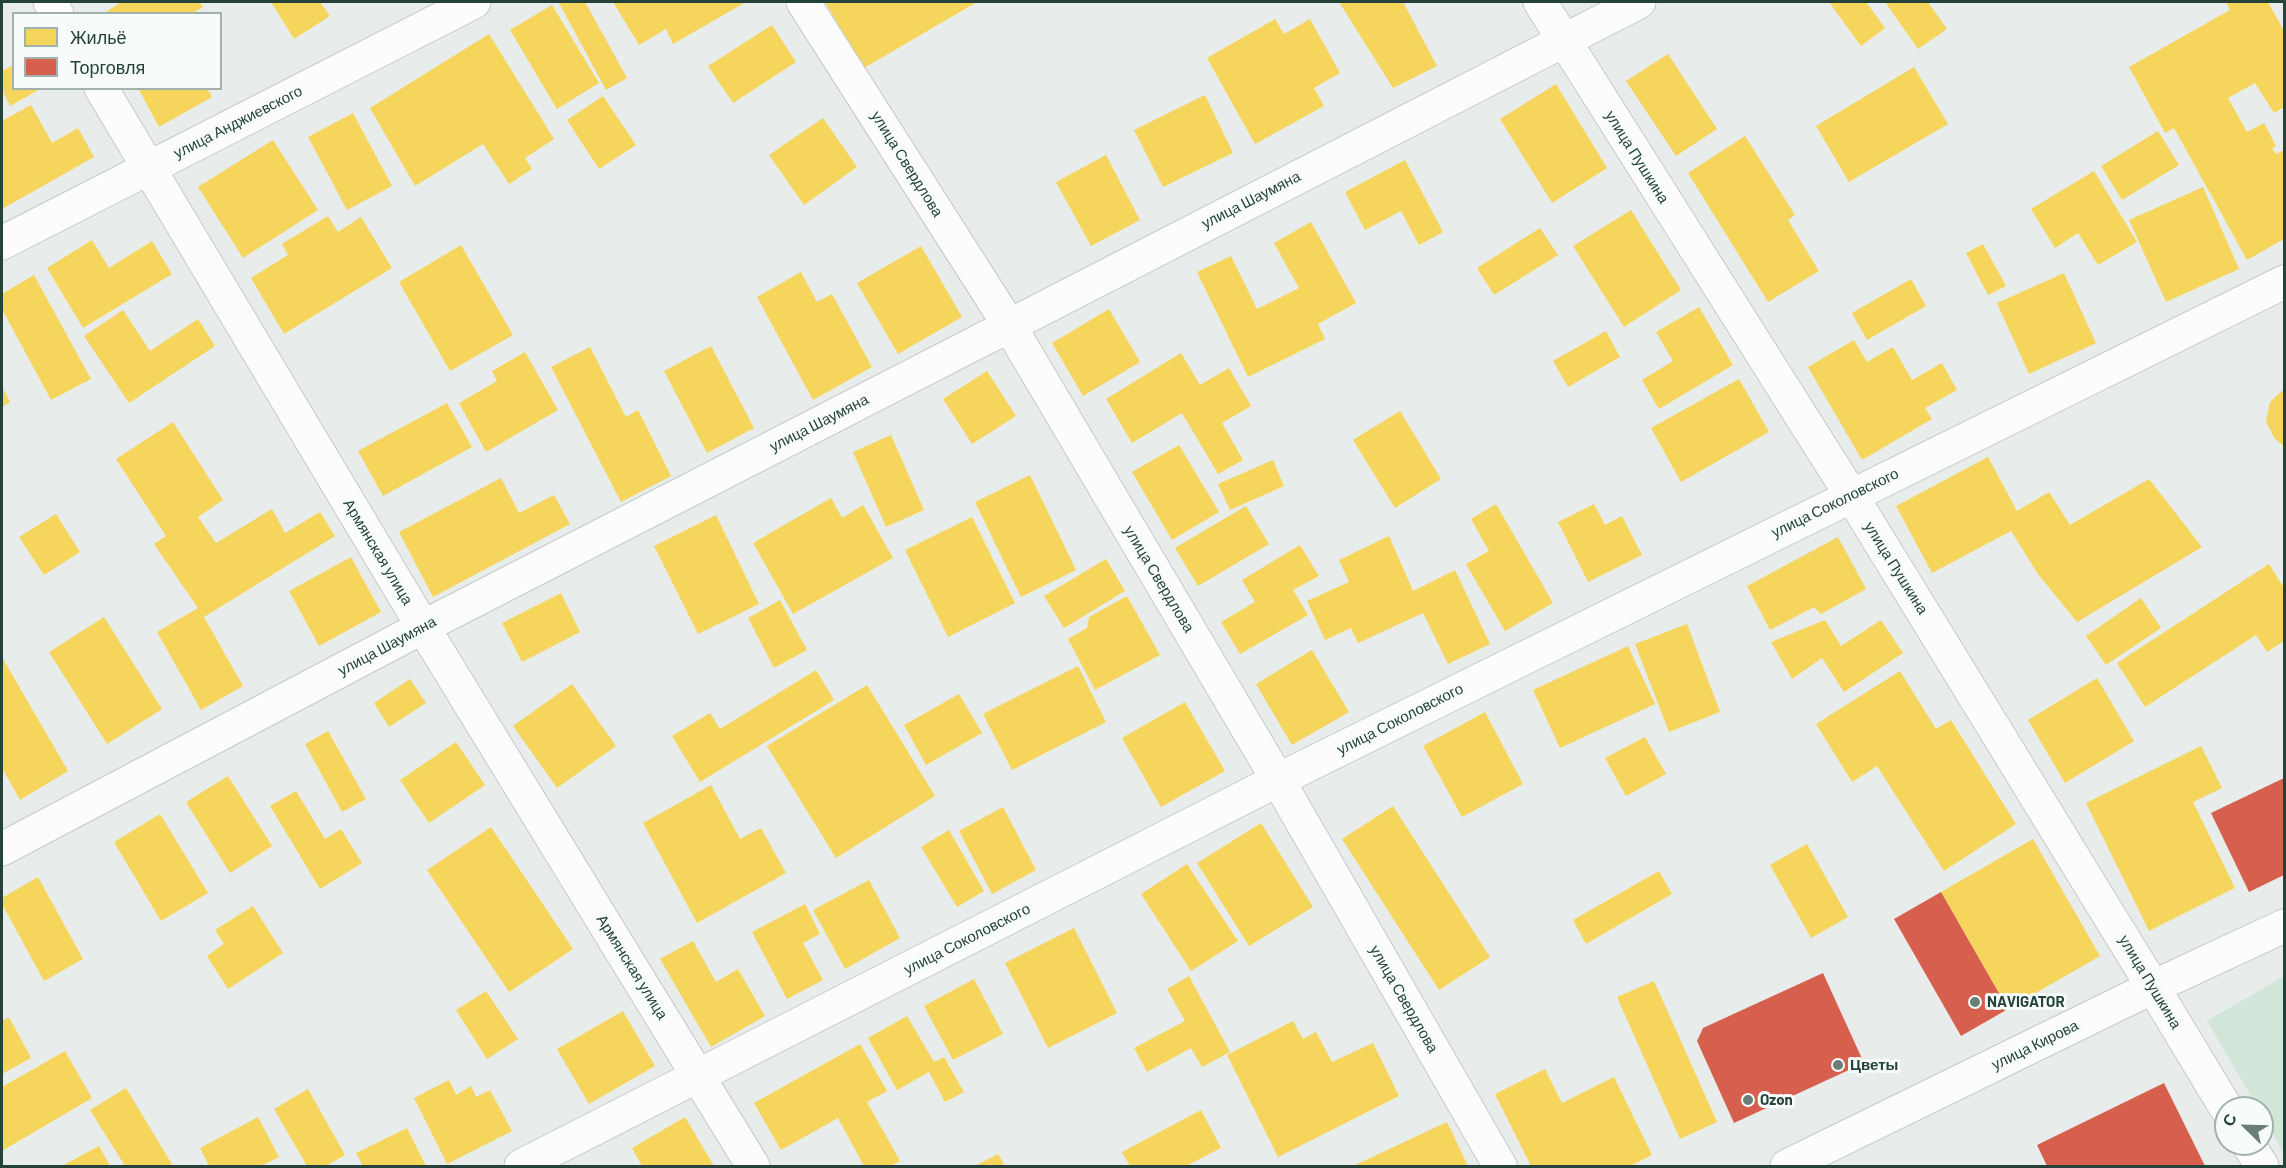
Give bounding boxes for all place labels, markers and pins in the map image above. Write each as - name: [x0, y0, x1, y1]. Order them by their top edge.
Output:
- place label: NAVIGATOR: [1987, 993, 2065, 1011]
- marker: NAVIGATOR: [1968, 995, 1982, 1009]
- place label: Цветы: [1850, 1056, 1898, 1074]
- marker: Цветы: [1831, 1058, 1845, 1072]
- place label: Ozon: [1760, 1091, 1793, 1109]
- marker: Ozon: [1741, 1093, 1755, 1107]

